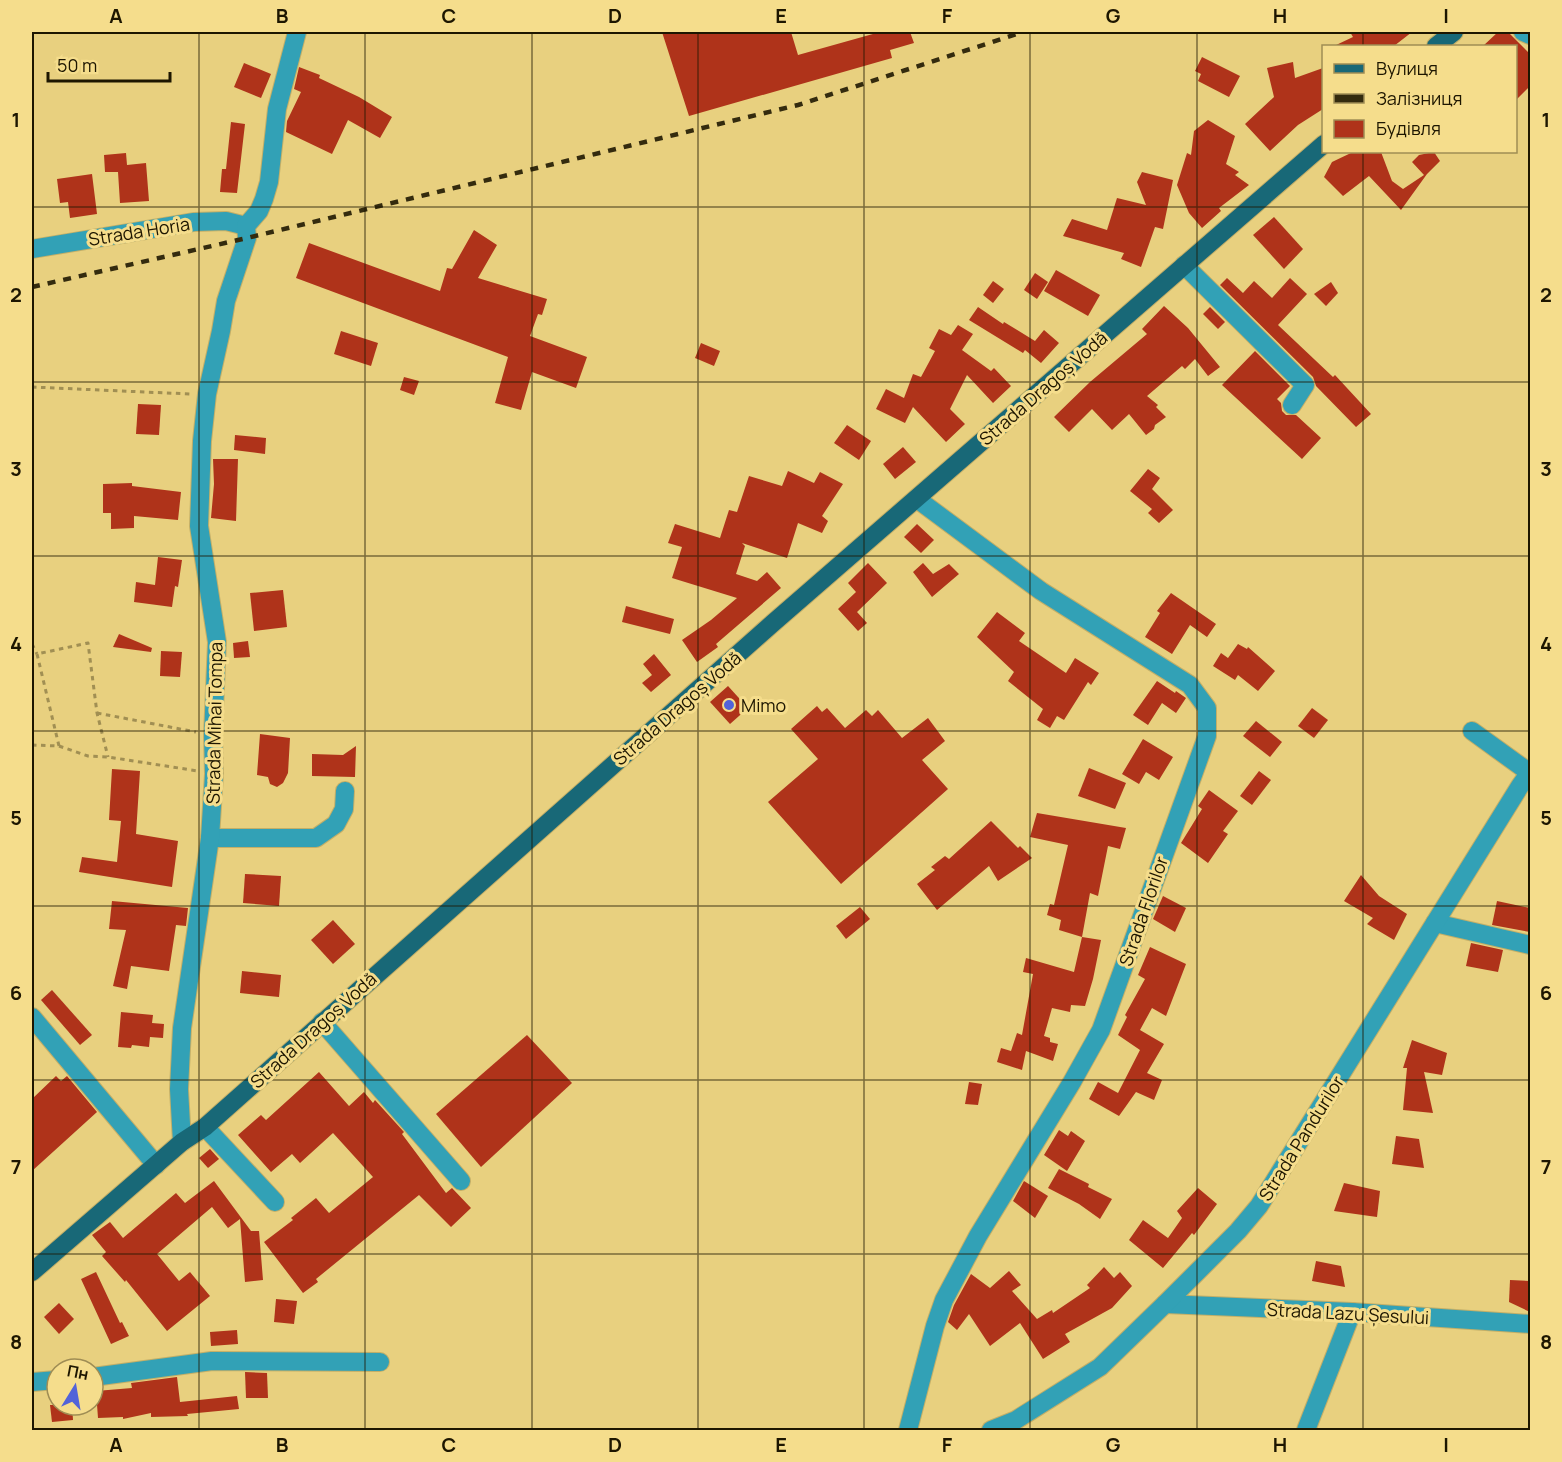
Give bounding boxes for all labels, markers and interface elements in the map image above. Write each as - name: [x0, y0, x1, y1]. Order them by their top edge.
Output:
- text: A: [109, 2, 123, 29]
- text: B: [276, 2, 289, 29]
- text: C: [442, 2, 456, 29]
- text: D: [608, 2, 622, 29]
- text: E: [775, 2, 787, 29]
- text: F: [942, 2, 953, 29]
- text: G: [1106, 2, 1121, 29]
- text: H: [1273, 2, 1287, 29]
- text: I: [1443, 2, 1449, 29]
- scale bar: [48, 45, 170, 83]
- legend: [1322, 45, 1517, 153]
- text: 50 m: [57, 53, 97, 77]
- text: Вулиця: [1376, 56, 1438, 80]
- text: Залізниця: [1376, 86, 1462, 110]
- text: 1: [12, 106, 20, 133]
- text: 1: [1542, 106, 1550, 133]
- text: Будівля: [1376, 116, 1441, 140]
- street label: Strada Horia: [87, 211, 191, 251]
- text: 2: [10, 281, 22, 308]
- text: 2: [1540, 281, 1552, 308]
- street label: Strada Dragoș Vodă: [974, 326, 1112, 450]
- text: 3: [10, 455, 22, 482]
- text: 3: [1540, 455, 1552, 482]
- text: 4: [10, 630, 22, 657]
- text: 4: [1540, 630, 1552, 657]
- street label: Strada Mihai Tompa: [201, 642, 227, 804]
- street label: Strada Dragoș Vodă: [608, 646, 746, 770]
- place label: Mimo: [741, 693, 786, 717]
- marker: Mimo: [722, 698, 736, 712]
- text: 5: [10, 804, 22, 831]
- text: 5: [1540, 804, 1552, 831]
- street label: Strada Florilor: [1113, 852, 1173, 969]
- street label: Strada Dragoș Vodă: [245, 967, 381, 1093]
- text: 6: [10, 979, 22, 1006]
- text: 6: [1540, 979, 1552, 1006]
- street label: Strada Pandurilor: [1253, 1071, 1349, 1205]
- text: 7: [11, 1153, 21, 1180]
- text: 7: [1541, 1153, 1551, 1180]
- street label: Strada Lazu Șesului: [1266, 1297, 1430, 1329]
- text: 8: [10, 1328, 22, 1355]
- text: 8: [1540, 1328, 1552, 1355]
- north arrow: [45, 1357, 105, 1417]
- text: Пн: [65, 1359, 91, 1385]
- text: A: [109, 1431, 123, 1458]
- text: B: [276, 1431, 289, 1458]
- text: C: [442, 1431, 456, 1458]
- text: D: [608, 1431, 622, 1458]
- text: E: [775, 1431, 787, 1458]
- text: F: [942, 1431, 953, 1458]
- text: G: [1106, 1431, 1121, 1458]
- text: H: [1273, 1431, 1287, 1458]
- text: I: [1443, 1431, 1449, 1458]

